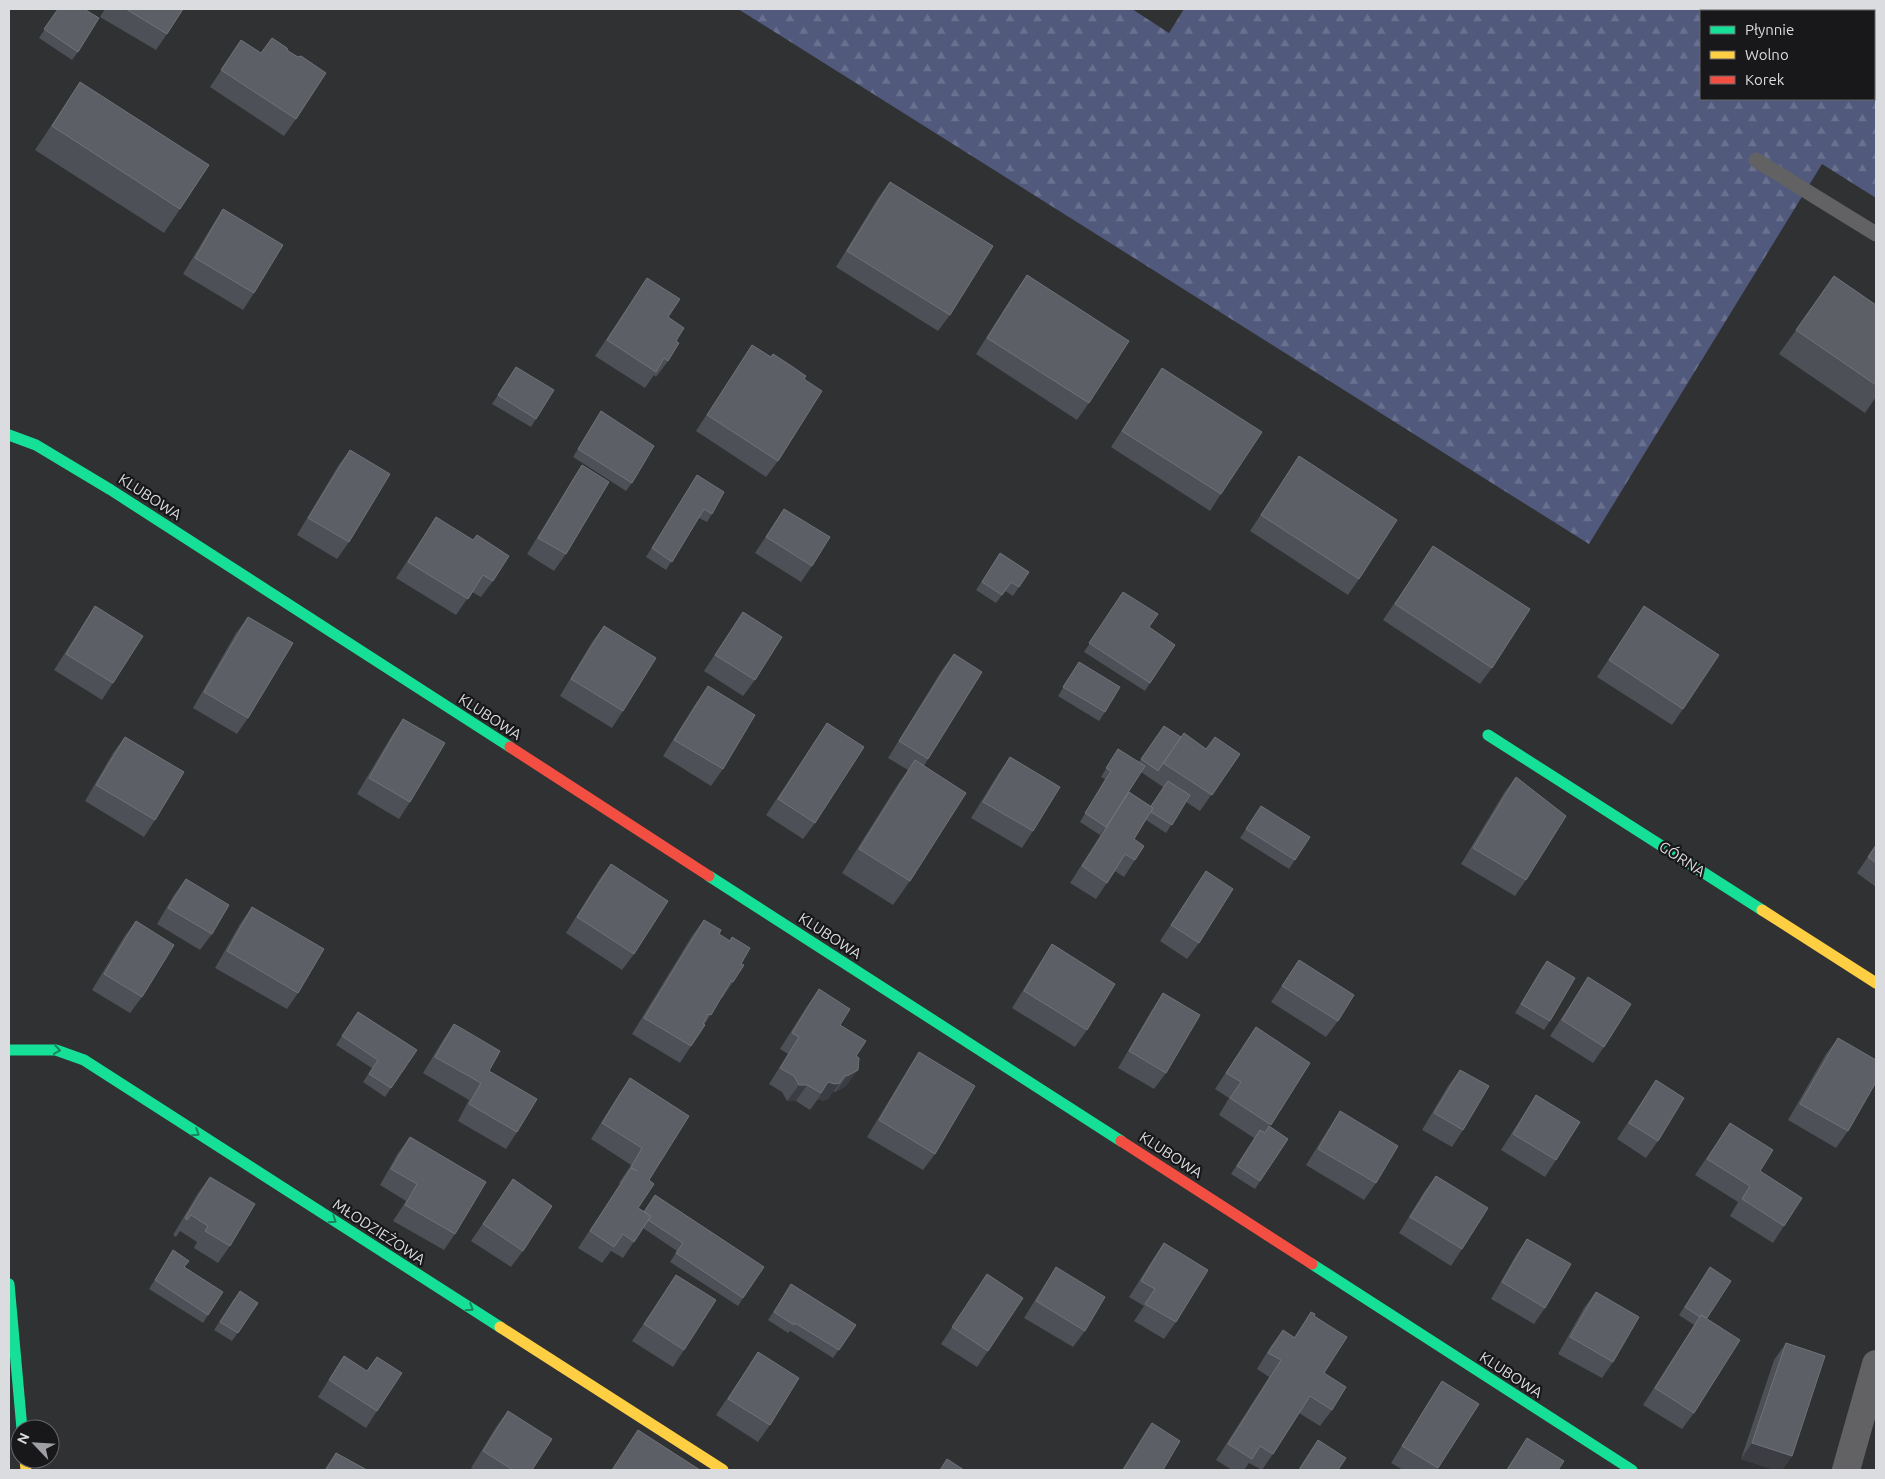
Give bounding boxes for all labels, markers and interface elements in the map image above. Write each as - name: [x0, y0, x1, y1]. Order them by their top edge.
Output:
- legend: [1700, 10, 1875, 100]
- text: Płynnie: [1745, 21, 1794, 38]
- text: Wolno: [1745, 46, 1789, 63]
- text: Korek: [1745, 71, 1785, 88]
- street label: KLUBOWA: [116, 470, 185, 523]
- street label: KLUBOWA: [456, 690, 525, 743]
- street label: GÓRNA: [1656, 837, 1709, 880]
- street label: KLUBOWA: [796, 909, 865, 962]
- one-way arrow: [53, 1045, 62, 1055]
- one-way arrow: [191, 1126, 200, 1136]
- street label: KLUBOWA: [1137, 1128, 1206, 1181]
- street label: MŁODZIEŻOWA: [330, 1195, 429, 1268]
- one-way arrow: [328, 1214, 337, 1224]
- one-way arrow: [464, 1302, 474, 1311]
- street label: KLUBOWA: [1477, 1348, 1546, 1401]
- north arrow: [10, 1419, 60, 1469]
- text: N: [14, 1430, 33, 1447]

